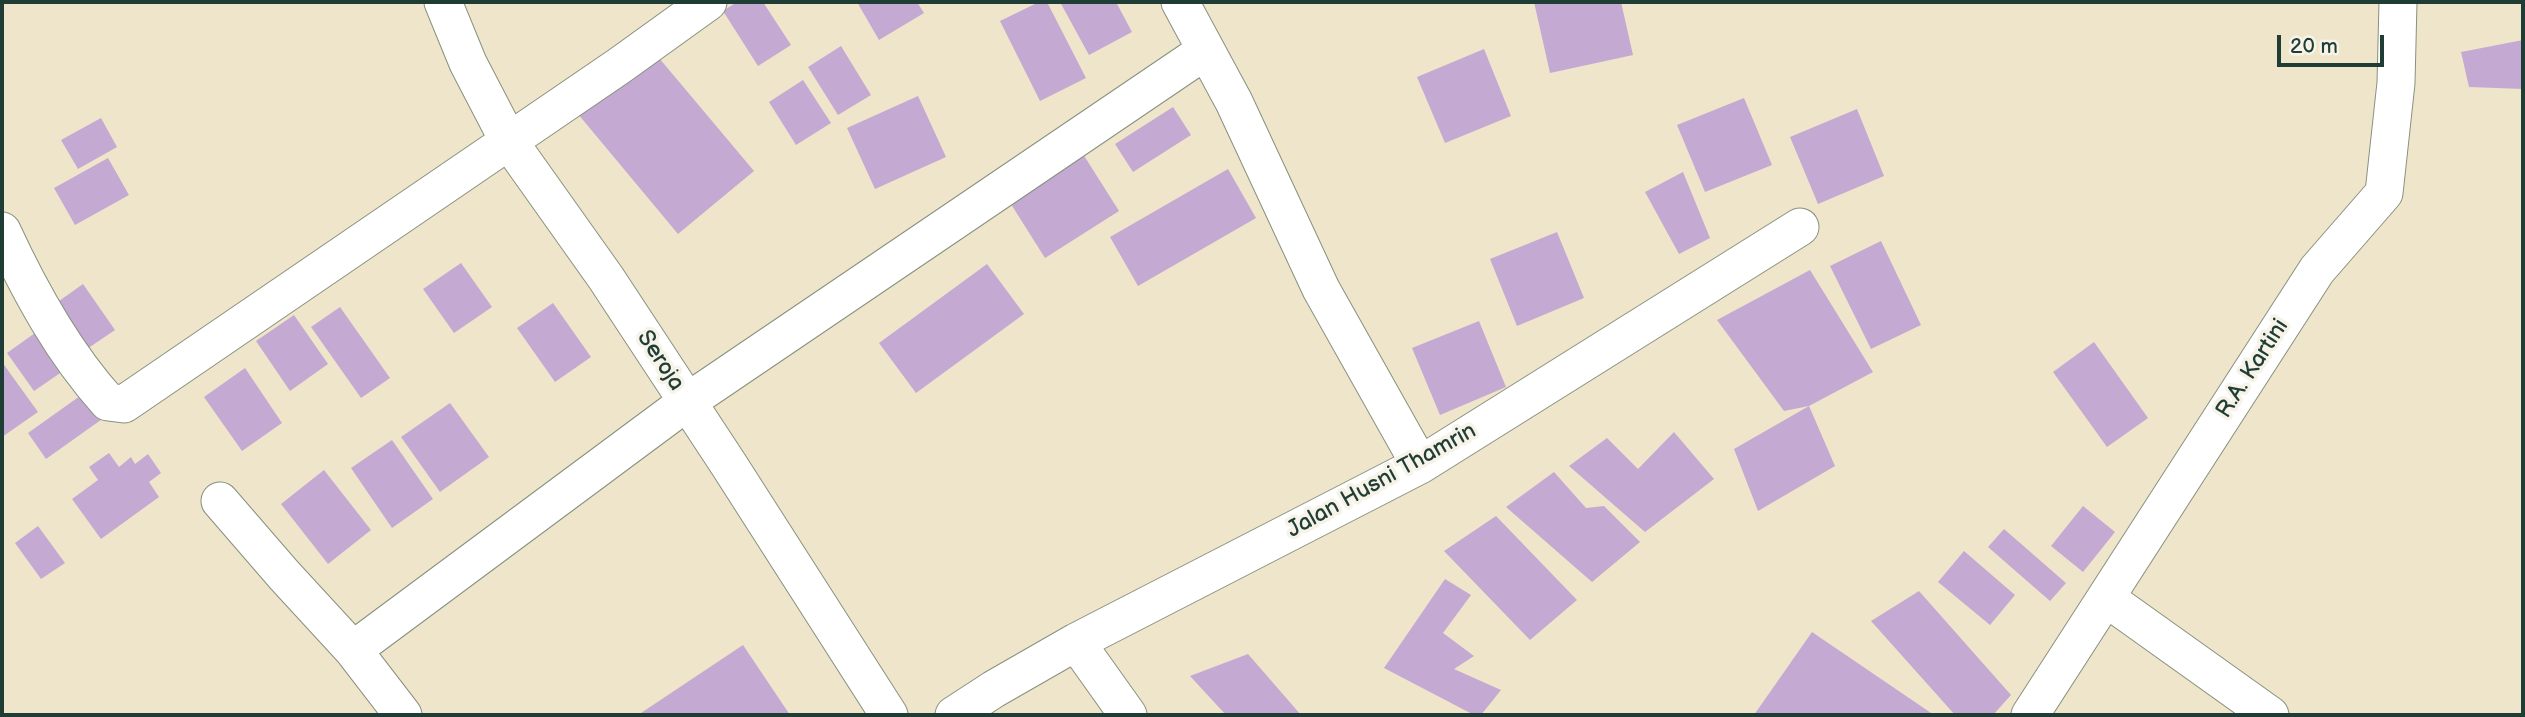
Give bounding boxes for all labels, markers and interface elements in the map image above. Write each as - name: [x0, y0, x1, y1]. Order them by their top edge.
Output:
- scale bar: [2280, 21, 2387, 65]
- text: 20 m: [2290, 34, 2338, 59]
- street label: R.A. Kartini: [2211, 314, 2295, 424]
- street label: Seroja: [630, 326, 690, 396]
- street label: Jalan Husni Thamrin: [1283, 418, 1481, 544]

